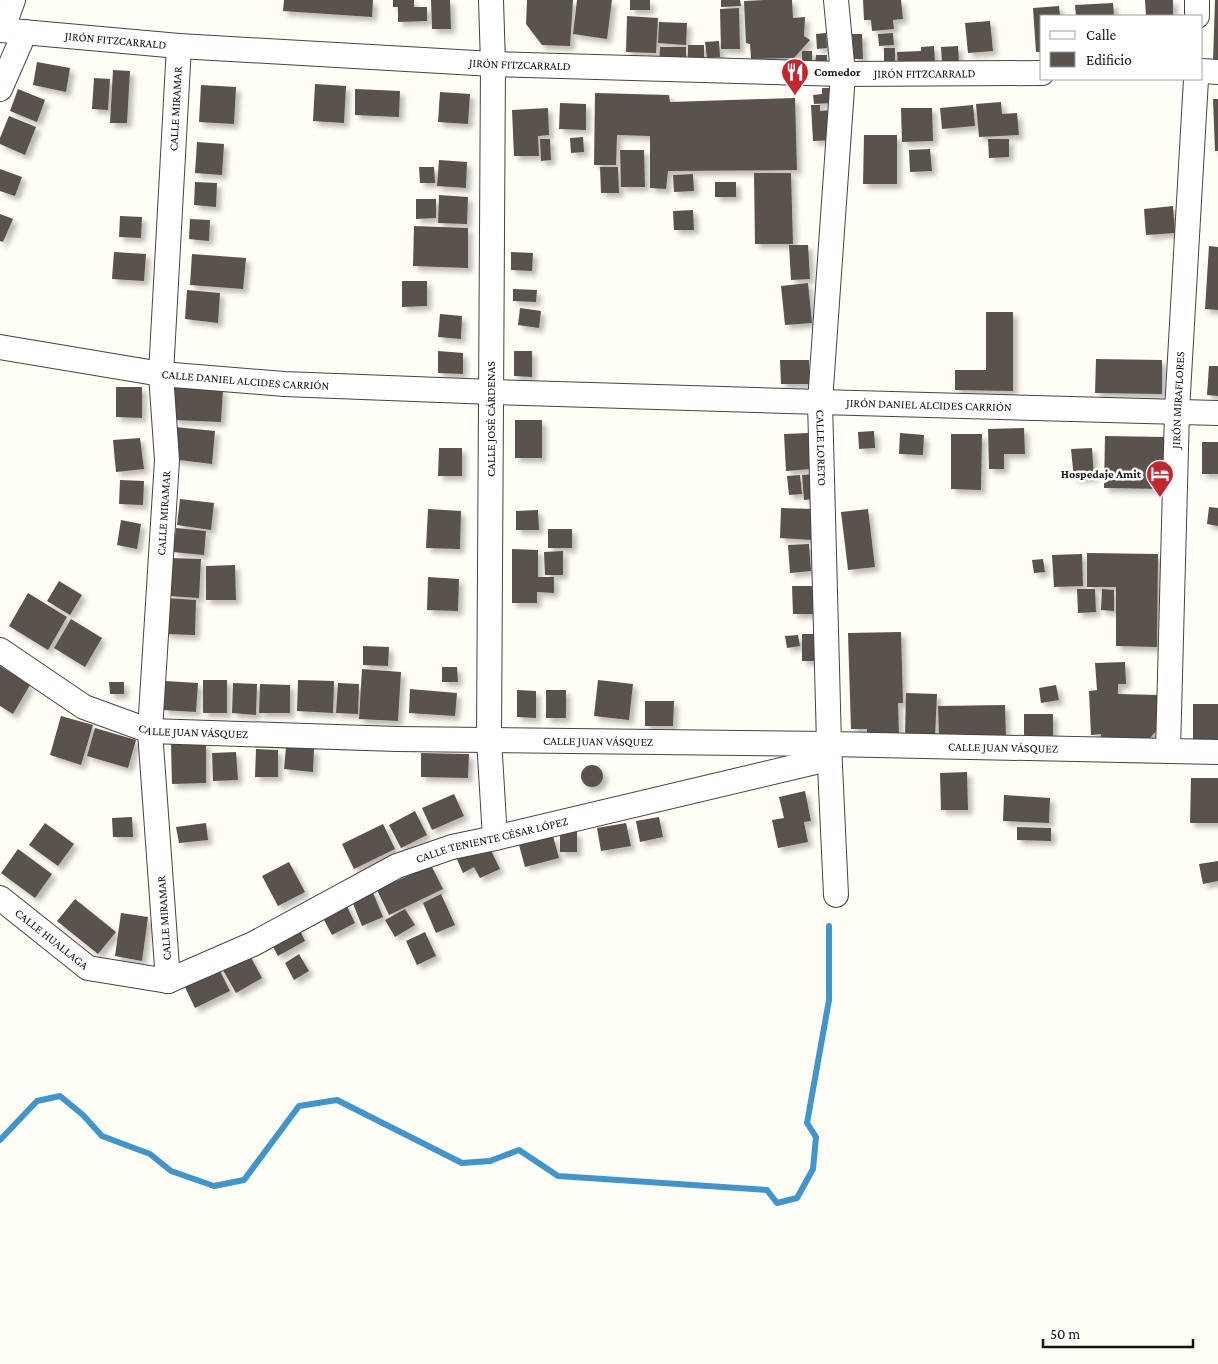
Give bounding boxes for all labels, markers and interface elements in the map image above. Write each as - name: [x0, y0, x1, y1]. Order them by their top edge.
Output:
- legend: [1040, 15, 1203, 80]
- text: Calle: [1086, 27, 1117, 43]
- street label: JIRÓN FITZCARRALD: [63, 29, 167, 52]
- text: Edificio: [1086, 52, 1132, 68]
- street label: JIRÓN FITZCARRALD: [467, 56, 571, 73]
- restaurant icon: Comedor: [780, 57, 810, 96]
- place label: Comedor: [814, 65, 861, 79]
- street label: CALLE MIRAMAR: [166, 66, 185, 151]
- street label: JIRÓN FITZCARRALD: [873, 66, 976, 81]
- street label: JIRÓN MIRAFLORES: [1169, 351, 1187, 450]
- street label: CALLE JOSÉ CÁRDENAS: [484, 361, 498, 477]
- street label: CALLE DANIEL ALCIDES CARRIÓN: [161, 367, 330, 393]
- street label: JIRÓN DANIEL ALCIDES CARRIÓN: [845, 396, 1012, 414]
- street label: CALLE LORETO: [813, 410, 829, 486]
- hotel icon: Hospedaje Amit: [1145, 459, 1175, 498]
- place label: Hospedaje Amit: [1061, 467, 1142, 481]
- street label: CALLE MIRAMAR: [154, 470, 173, 556]
- street label: CALLE JUAN VÁSQUEZ: [137, 720, 248, 741]
- street label: CALLE JUAN VÁSQUEZ: [543, 734, 653, 749]
- street label: CALLE JUAN VÁSQUEZ: [948, 739, 1058, 756]
- street label: CALLE TENIENTE CÉSAR LÓPEZ: [414, 814, 569, 866]
- street label: CALLE MIRAMAR: [154, 875, 174, 961]
- street label: CALLE HUALLAGA: [12, 906, 91, 973]
- scale bar: [1043, 1316, 1193, 1348]
- text: 50 m: [1050, 1326, 1080, 1342]

